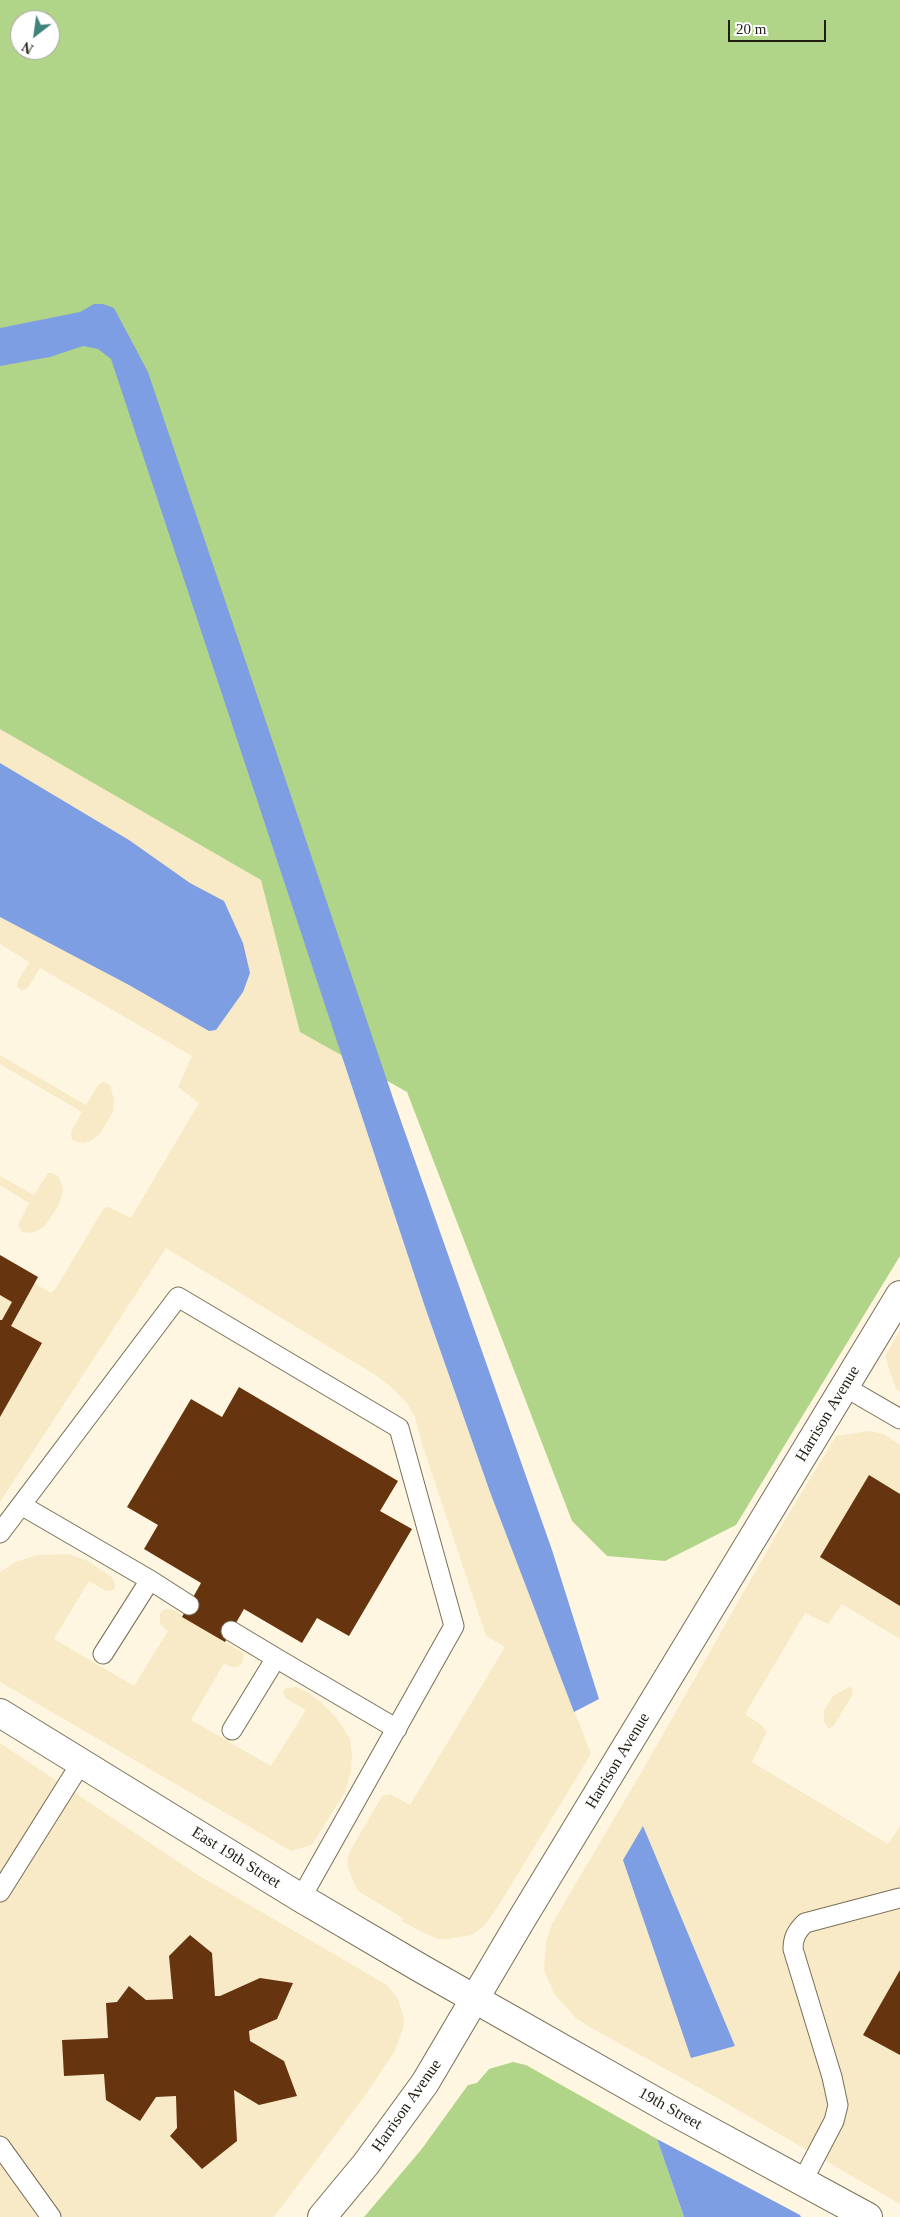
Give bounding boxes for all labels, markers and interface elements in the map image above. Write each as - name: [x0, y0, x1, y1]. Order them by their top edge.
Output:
- north arrow: [10, 10, 60, 60]
- scale bar: [730, 10, 828, 42]
- text: 20 m: [736, 21, 766, 37]
- text: N: [20, 39, 36, 57]
- street label: Harrison Avenue: [792, 1363, 864, 1465]
- street label: Harrison Avenue: [582, 1710, 654, 1812]
- street label: East 19th Street: [188, 1823, 284, 1893]
- street label: Harrison Avenue: [368, 2056, 446, 2156]
- street label: 19th Street: [635, 2084, 705, 2134]

